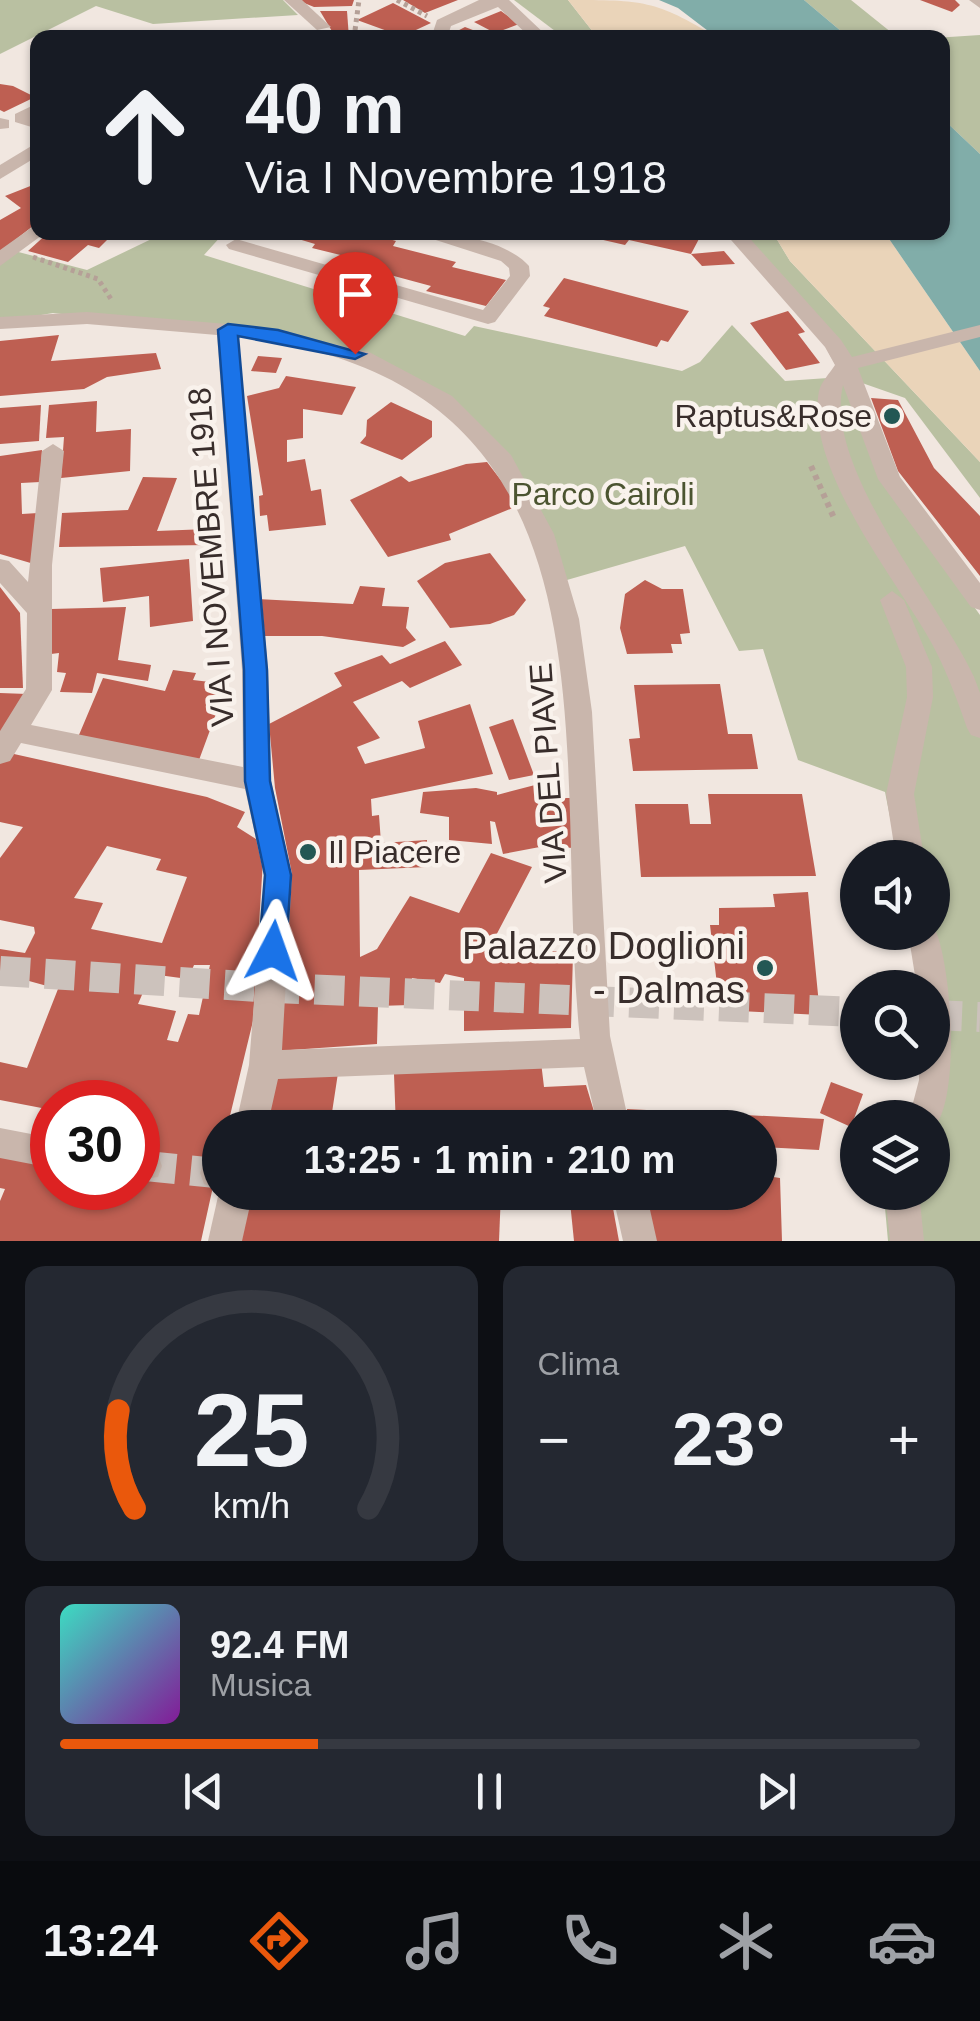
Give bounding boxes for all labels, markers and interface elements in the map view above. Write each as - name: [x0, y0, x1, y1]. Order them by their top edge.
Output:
- icon: ahead: [80, 70, 210, 200]
- text: 40 m: [245, 70, 405, 148]
- text: Via I Novembre 1918: [245, 152, 667, 203]
- pin: [313, 252, 398, 355]
- icon: arrive: [328, 267, 383, 322]
- street label: VIA I NOVEMBRE 1918: [181, 386, 241, 728]
- place label: Raptus&Rose: [675, 398, 872, 434]
- marker: Raptus&Rose: [881, 405, 903, 427]
- park label: Parco Cairoli: [511, 476, 695, 512]
- street label: VIA DEL PIAVE: [522, 662, 574, 884]
- place label: Il Piacere: [328, 834, 461, 870]
- map controls: [840, 840, 950, 1210]
- button: sound: [840, 840, 950, 950]
- marker: Il Piacere: [297, 841, 319, 863]
- position arrow: [221, 899, 325, 1003]
- place label: Palazzo Doglioni - Dalmas: [462, 925, 745, 1011]
- marker: Palazzo Doglioni - Dalmas: [754, 957, 776, 979]
- button: search: [840, 970, 950, 1080]
- speed limit sign: 30: [30, 1080, 160, 1210]
- button: layers: [840, 1100, 950, 1210]
- text: 13:25 · 1 min · 210 m: [304, 1139, 675, 1181]
- text: Clima: [538, 1346, 619, 1382]
- text: 25: [193, 1372, 309, 1488]
- text: 23°: [672, 1397, 785, 1481]
- text: −: [538, 1409, 570, 1471]
- text: +: [888, 1409, 920, 1471]
- text: km/h: [213, 1486, 290, 1526]
- text: 92.4 FM: [210, 1624, 349, 1666]
- text: Musica: [210, 1667, 311, 1703]
- icon: previous: [176, 1764, 231, 1819]
- icon: pause: [462, 1764, 517, 1819]
- icon: next: [749, 1764, 804, 1819]
- icon: directions: [244, 1906, 314, 1976]
- icon: music: [400, 1906, 470, 1976]
- icon: phone: [555, 1906, 625, 1976]
- icon: climate: [711, 1906, 781, 1976]
- icon: car: [867, 1906, 937, 1976]
- text: 13:24: [43, 1915, 158, 1966]

